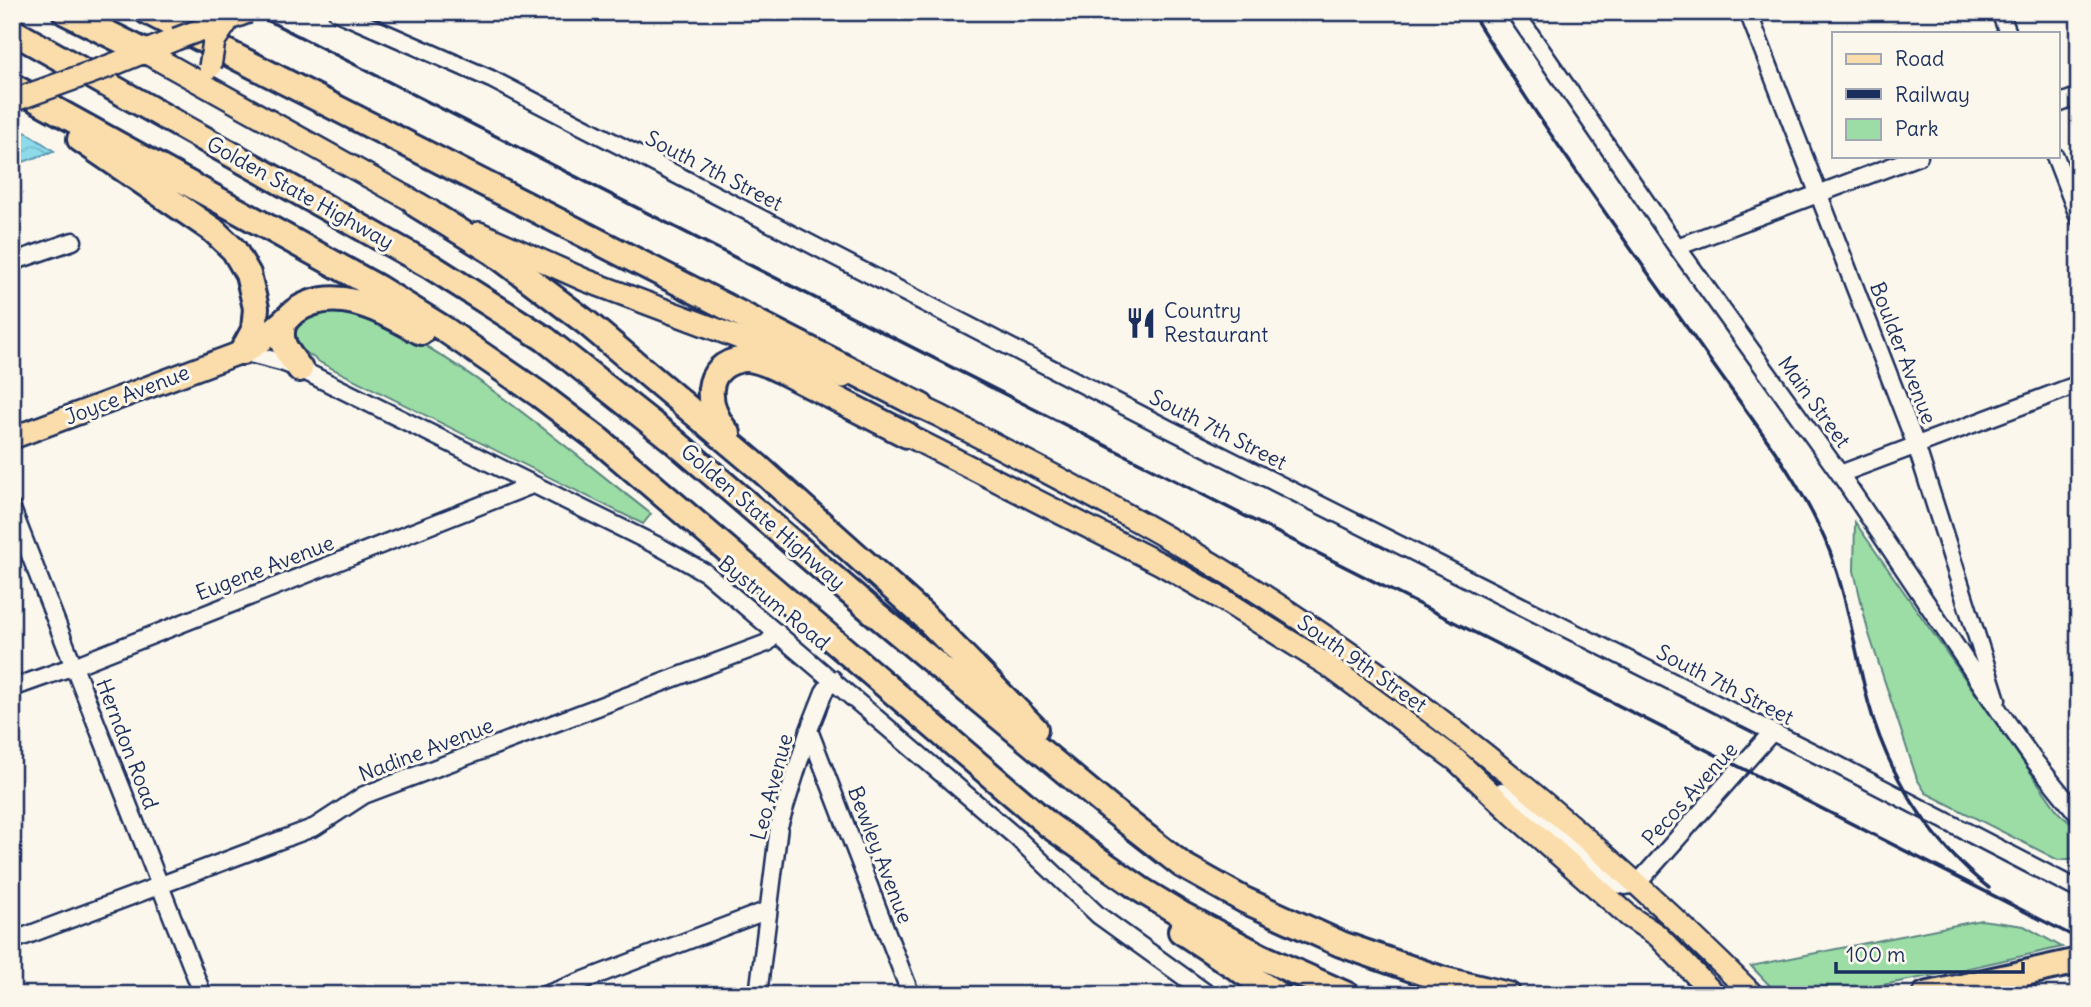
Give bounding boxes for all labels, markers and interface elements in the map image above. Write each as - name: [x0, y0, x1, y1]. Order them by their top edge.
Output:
- legend: [1832, 32, 2060, 158]
- text: Road: [1895, 45, 1944, 72]
- text: Railway: [1895, 81, 1970, 108]
- text: Park: [1895, 115, 1938, 142]
- street label: South 7th Street: [641, 124, 787, 217]
- street label: Golden State Highway: [202, 130, 399, 255]
- street label: Boulder Avenue: [1864, 278, 1943, 428]
- place label: Country Restaurant: [1164, 297, 1268, 348]
- restaurant icon: Country Restaurant: [1124, 306, 1158, 340]
- street label: Main Street: [1772, 351, 1857, 453]
- street label: Joyce Avenue: [61, 358, 193, 431]
- street label: South 7th Street: [1145, 383, 1291, 476]
- street label: Golden State Highway: [675, 438, 851, 596]
- street label: Eugene Avenue: [192, 529, 338, 606]
- street label: Bystrum Road: [713, 549, 836, 656]
- street label: South 9th Street: [1292, 609, 1432, 718]
- street label: South 7th Street: [1652, 638, 1798, 731]
- street label: Herndon Road: [90, 675, 165, 813]
- street label: Nadine Avenue: [355, 711, 497, 788]
- street label: Leo Avenue: [744, 731, 799, 843]
- street label: Pecos Avenue: [1636, 736, 1743, 851]
- street label: Bewley Avenue: [842, 782, 919, 927]
- scale bar: [1836, 930, 2023, 974]
- text: 100 m: [1846, 941, 1905, 968]

